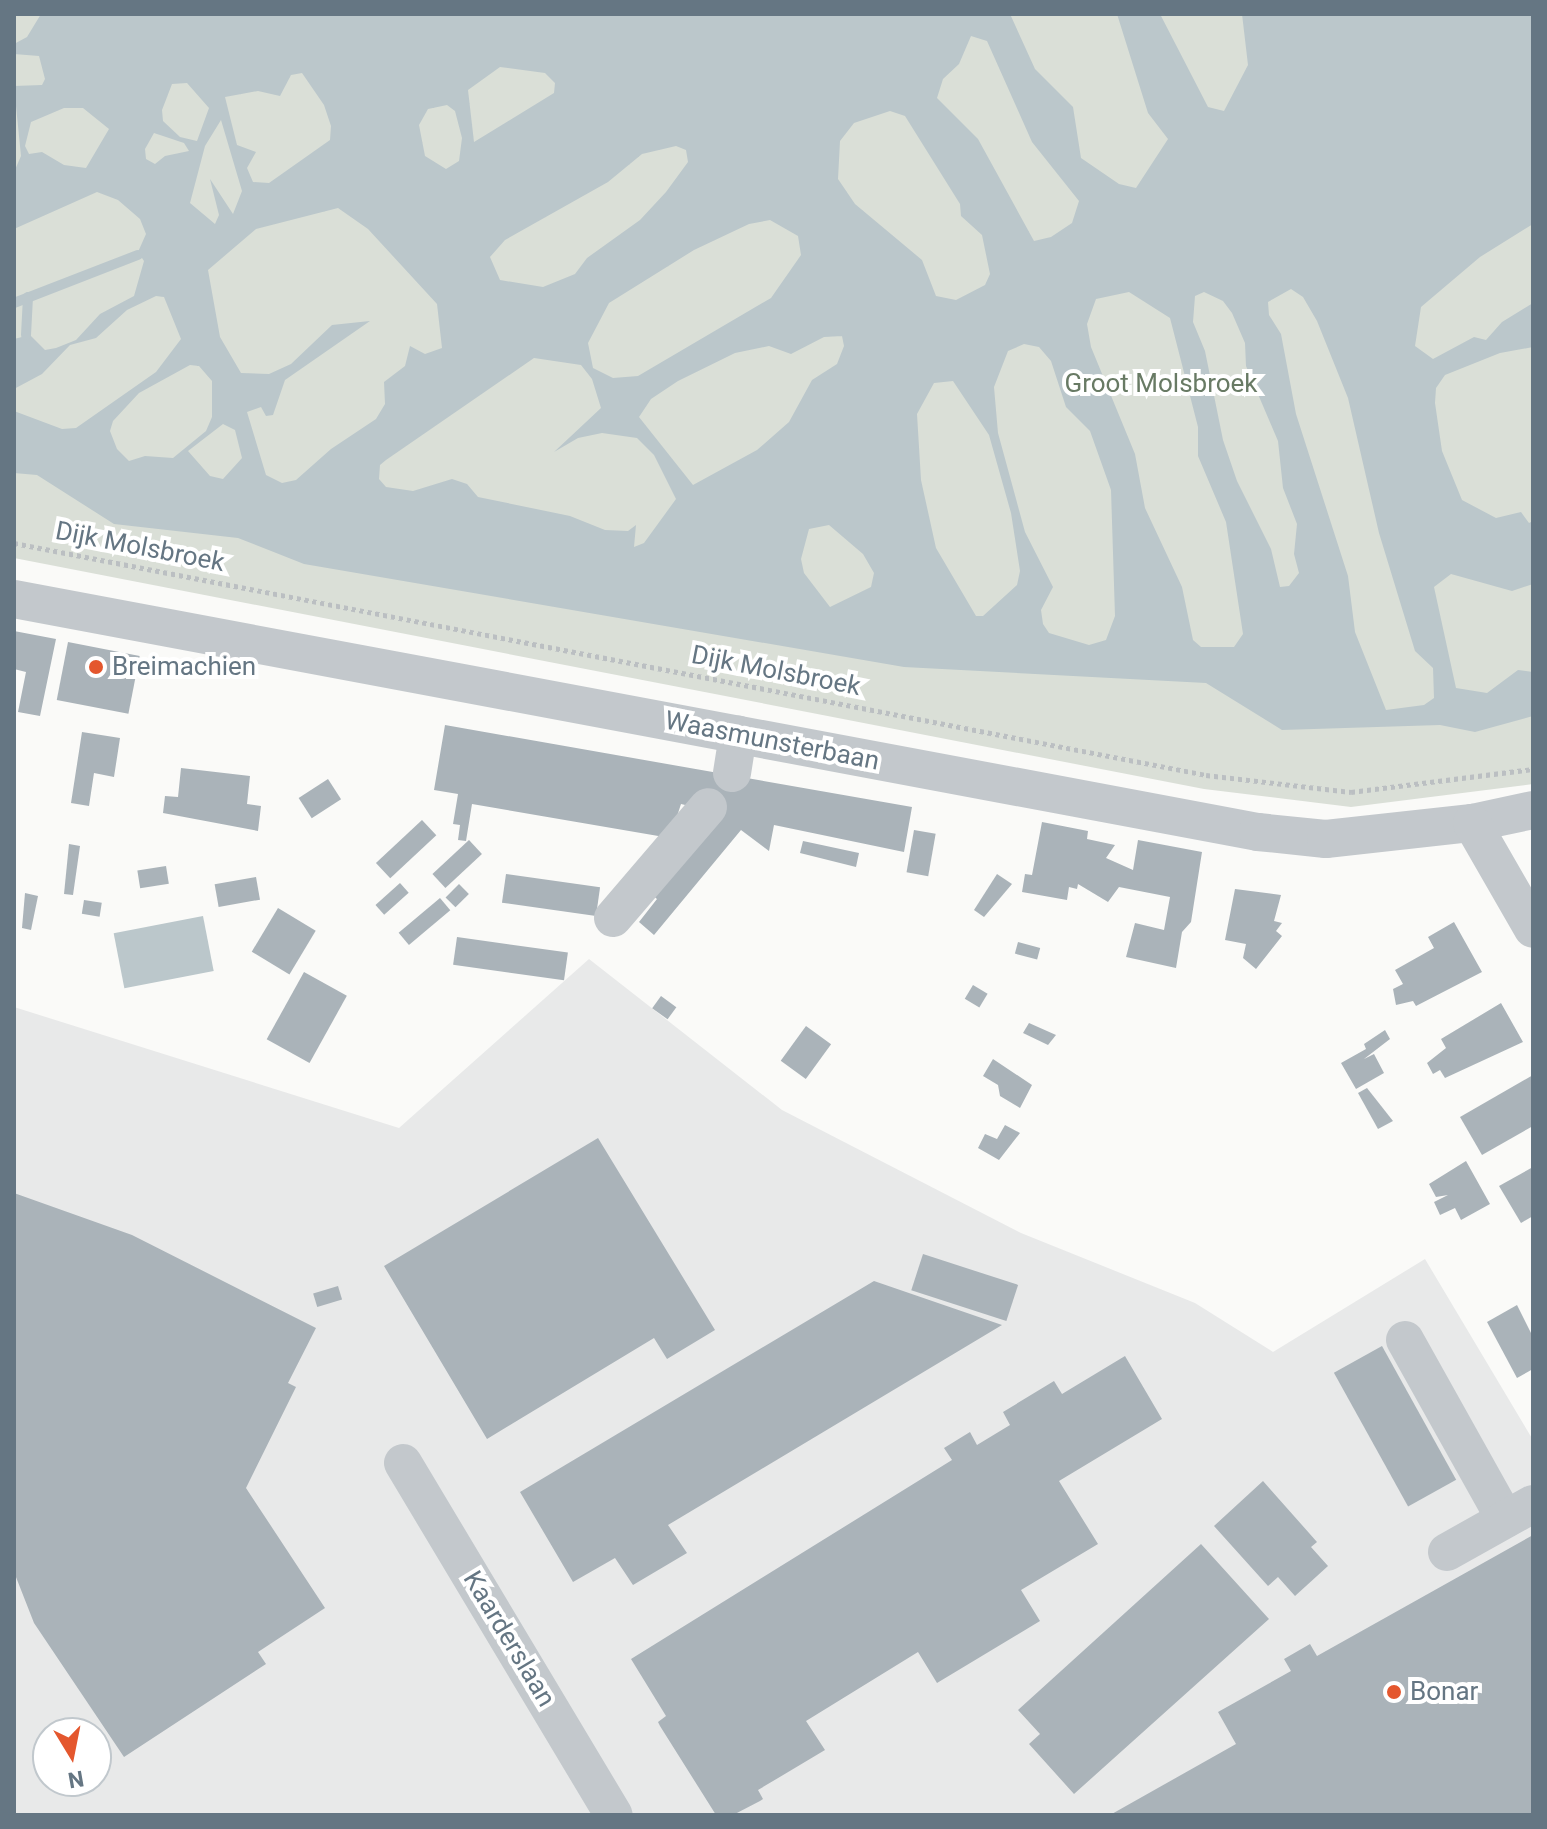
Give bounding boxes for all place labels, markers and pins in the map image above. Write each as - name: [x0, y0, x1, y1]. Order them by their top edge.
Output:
- place label: Breimachien: [112, 651, 256, 683]
- marker: Breimachien: [87, 658, 105, 676]
- place label: Bonar: [1410, 1676, 1478, 1708]
- marker: Bonar: [1385, 1683, 1403, 1701]

